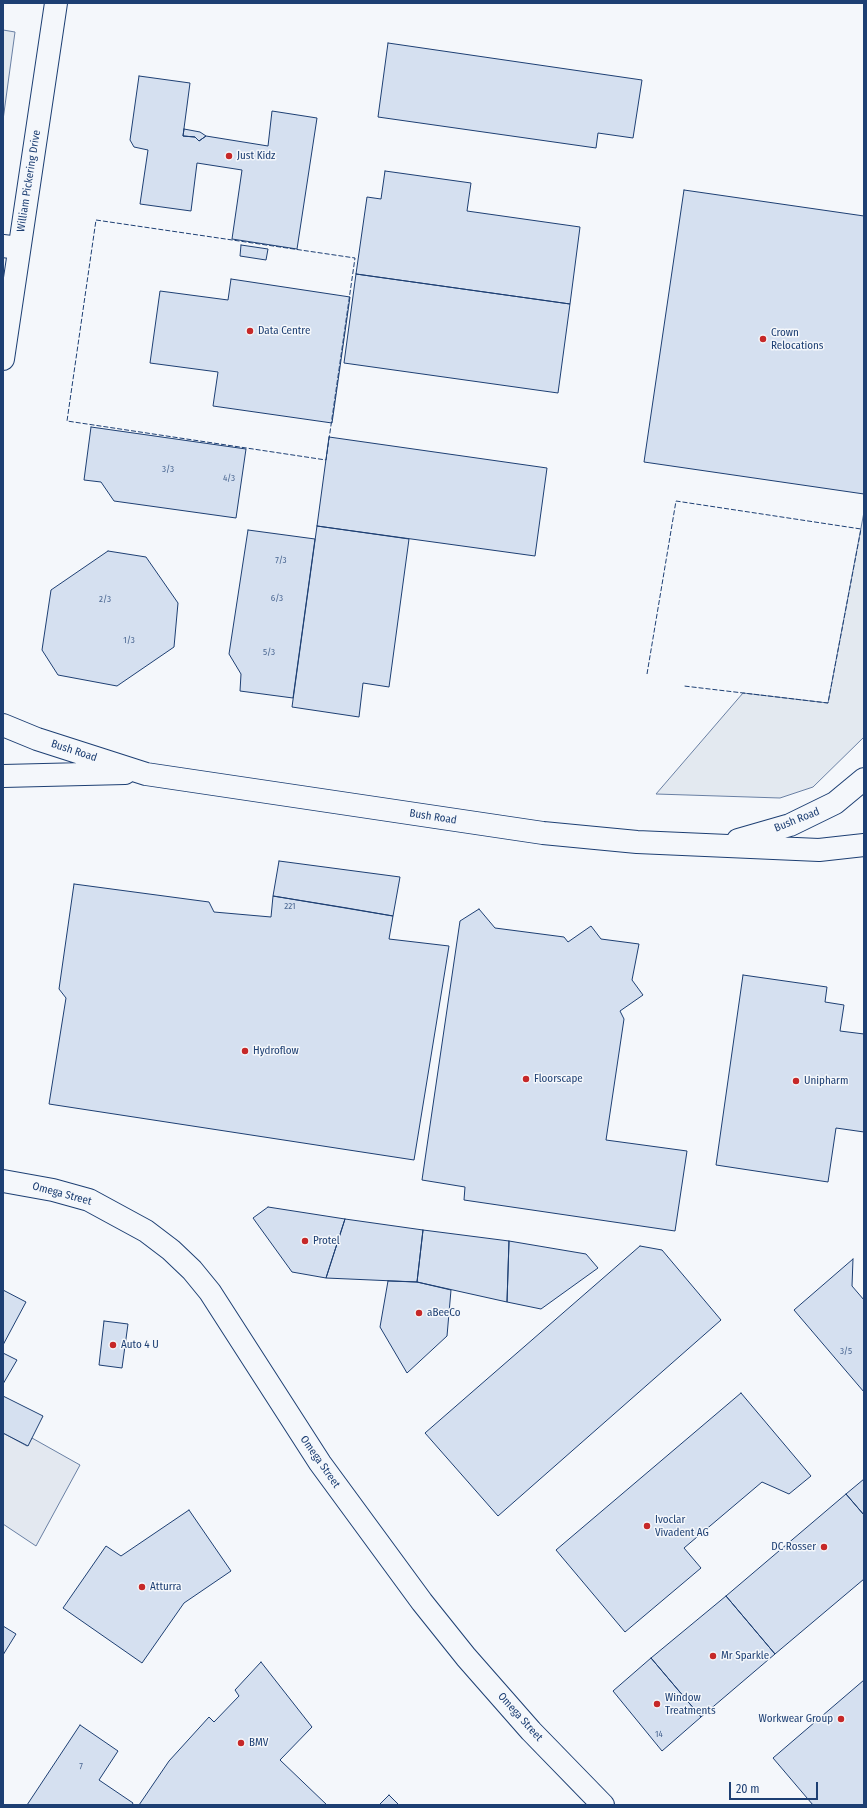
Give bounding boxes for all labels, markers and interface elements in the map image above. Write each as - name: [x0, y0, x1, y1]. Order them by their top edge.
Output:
- street label: William Pickering Drive: [14, 129, 44, 233]
- place label: Just Kidz: [237, 149, 275, 163]
- marker: Just Kidz: [224, 151, 234, 161]
- place label: Data Centre: [258, 324, 310, 338]
- marker: Data Centre: [245, 326, 255, 336]
- place label: Crown Relocations: [771, 326, 824, 352]
- marker: Crown Relocations: [758, 334, 768, 344]
- house number: 3/3: [162, 464, 174, 474]
- house number: 4/3: [223, 473, 235, 483]
- house number: 7/3: [275, 555, 287, 565]
- house number: 6/3: [271, 593, 283, 603]
- house number: 2/3: [99, 594, 111, 604]
- house number: 1/3: [123, 635, 135, 645]
- house number: 5/3: [263, 647, 275, 657]
- street label: Bush Road: [49, 737, 99, 765]
- street label: Bush Road: [772, 805, 822, 835]
- street label: Bush Road: [408, 807, 458, 827]
- house number: 221: [284, 901, 296, 911]
- place label: Hydroflow: [253, 1044, 299, 1058]
- marker: Hydroflow: [240, 1046, 250, 1056]
- place label: Floorscape: [534, 1072, 583, 1086]
- marker: Floorscape: [521, 1074, 531, 1084]
- place label: Unipharm: [804, 1074, 848, 1088]
- marker: Unipharm: [791, 1076, 801, 1086]
- street label: Omega Street: [31, 1180, 93, 1208]
- place label: Protel: [313, 1234, 340, 1248]
- marker: Protel: [300, 1236, 310, 1246]
- place label: aBeeCo: [427, 1306, 460, 1320]
- marker: aBeeCo: [414, 1308, 424, 1318]
- place label: Auto 4 U: [121, 1338, 159, 1352]
- marker: Auto 4 U: [108, 1340, 118, 1350]
- house number: 3/5: [840, 1346, 852, 1356]
- street label: Omega Street: [297, 1433, 343, 1491]
- place label: Ivoclar Vivadent AG: [655, 1513, 709, 1539]
- marker: Ivoclar Vivadent AG: [642, 1521, 652, 1531]
- place label: DC Rosser: [771, 1540, 816, 1554]
- marker: DC Rosser: [819, 1542, 829, 1552]
- place label: Atturra: [150, 1580, 181, 1594]
- marker: Atturra: [137, 1582, 147, 1592]
- place label: Mr Sparkle: [721, 1649, 769, 1663]
- marker: Mr Sparkle: [708, 1651, 718, 1661]
- street label: Omega Street: [495, 1690, 545, 1744]
- place label: Window Treatments: [665, 1691, 716, 1717]
- marker: Window Treatments: [652, 1699, 662, 1709]
- place label: Workwear Group: [759, 1712, 833, 1726]
- marker: Workwear Group: [836, 1714, 846, 1724]
- house number: 14: [655, 1729, 663, 1739]
- place label: BMV: [249, 1736, 268, 1750]
- marker: BMV: [236, 1738, 246, 1748]
- house number: 7: [79, 1761, 83, 1771]
- scale bar: [731, 1774, 820, 1800]
- text: 20 m: [736, 1782, 760, 1796]

